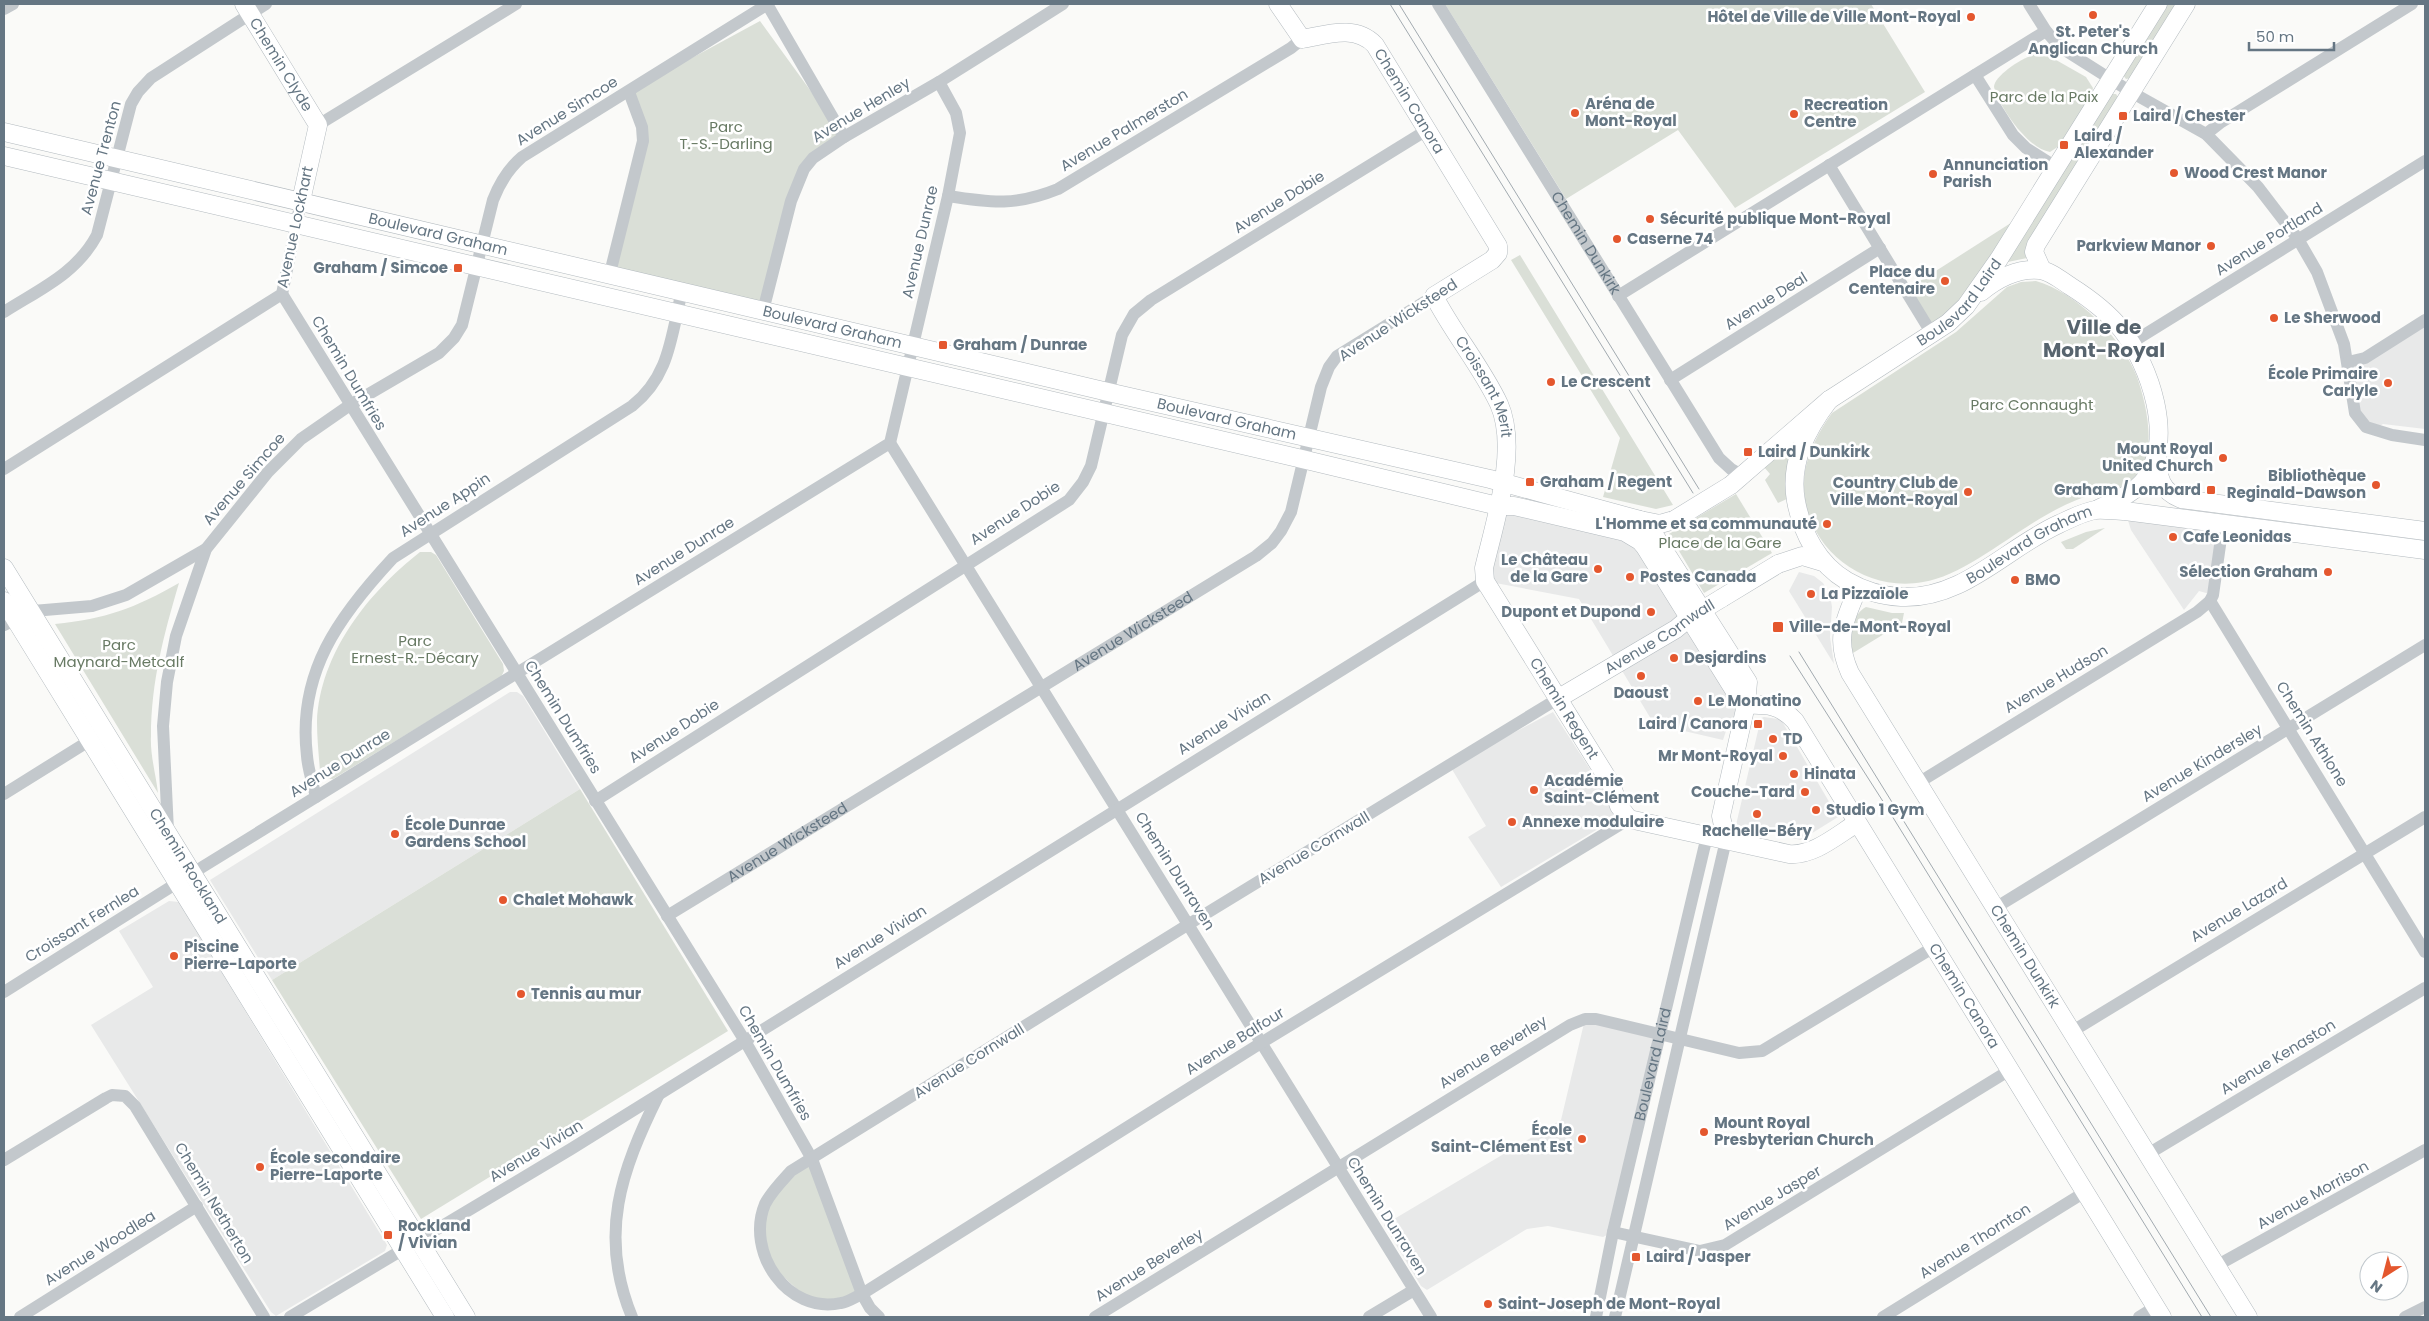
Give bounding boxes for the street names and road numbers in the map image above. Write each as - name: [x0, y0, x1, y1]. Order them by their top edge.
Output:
- street label: Chemin Clyde: [245, 13, 318, 115]
- street label: Chemin Canora: [1369, 44, 1450, 157]
- street label: Avenue Simcoe: [512, 71, 622, 150]
- street label: Avenue Henley: [808, 72, 914, 147]
- street label: Avenue Palmerston: [1056, 83, 1192, 176]
- street label: Avenue Trenton: [75, 98, 126, 217]
- street label: Avenue Lockhart: [271, 164, 318, 290]
- street label: Avenue Dobie: [1229, 165, 1328, 238]
- street label: Avenue Dunrae: [896, 183, 943, 300]
- street label: Chemin Dunkirk: [1546, 187, 1626, 299]
- street label: Avenue Portland: [2211, 197, 2327, 280]
- street label: Boulevard Graham: [367, 207, 510, 260]
- street label: Boulevard Laird: [1912, 254, 2006, 351]
- street label: Avenue Deal: [1720, 267, 1811, 334]
- street label: Avenue Wicksteed: [1334, 273, 1461, 366]
- street label: Boulevard Graham: [761, 300, 904, 353]
- street label: Chemin Dumfries: [307, 312, 392, 434]
- street label: Croissant Merit: [1450, 331, 1517, 438]
- street label: Boulevard Graham: [1155, 393, 1299, 445]
- street label: Avenue Simcoe: [198, 428, 290, 529]
- street label: Avenue Appin: [395, 467, 494, 542]
- street label: Avenue Dobie: [966, 476, 1064, 550]
- street label: Boulevard Graham: [1962, 500, 2095, 589]
- street label: Avenue Dunrae: [629, 511, 738, 590]
- street label: Avenue Wicksteed: [1068, 586, 1197, 676]
- street label: Avenue Cornwall: [1600, 594, 1719, 679]
- street label: Avenue Hudson: [2000, 639, 2112, 718]
- street label: Chemin Regent: [1525, 653, 1604, 763]
- street label: Chemin Dumfries: [520, 656, 607, 778]
- street label: Chemin Athlone: [2272, 677, 2353, 790]
- street label: Avenue Vivian: [1173, 686, 1274, 760]
- street label: Avenue Dobie: [625, 694, 723, 768]
- street label: Avenue Kindersley: [2138, 718, 2266, 807]
- street label: Avenue Dunrae: [285, 723, 394, 802]
- street label: Avenue Wicksteed: [723, 797, 851, 887]
- street label: Chemin Rockland: [144, 804, 232, 928]
- street label: Avenue Cornwall: [1254, 806, 1373, 889]
- street label: Chemin Dunraven: [1130, 807, 1220, 934]
- street label: Avenue Lazard: [2186, 872, 2291, 947]
- street label: Croissant Fernlea: [21, 880, 143, 967]
- street label: Avenue Vivian: [829, 900, 930, 974]
- street label: Chemin Dunkirk: [1986, 900, 2066, 1012]
- street label: Chemin Canora: [1924, 939, 2005, 1052]
- street label: Chemin Dumfries: [734, 1001, 817, 1125]
- street label: Avenue Balfour: [1181, 1001, 1289, 1079]
- street label: Boulevard Laird: [1629, 1005, 1676, 1123]
- street label: Avenue Beverley: [1435, 1010, 1551, 1093]
- street label: Avenue Kenaston: [2216, 1014, 2339, 1099]
- street label: Avenue Cornwall: [910, 1018, 1028, 1103]
- street label: Avenue Vivian: [485, 1114, 587, 1187]
- street label: Chemin Netherton: [170, 1138, 259, 1267]
- street label: Chemin Dunraven: [1342, 1152, 1432, 1279]
- street label: Avenue Morrison: [2253, 1155, 2372, 1234]
- street label: Avenue Jasper: [1719, 1160, 1825, 1235]
- street label: Avenue Thornton: [1915, 1198, 2034, 1283]
- street label: Avenue Woodlea: [40, 1205, 159, 1290]
- street label: Avenue Beverley: [1091, 1223, 1207, 1306]

